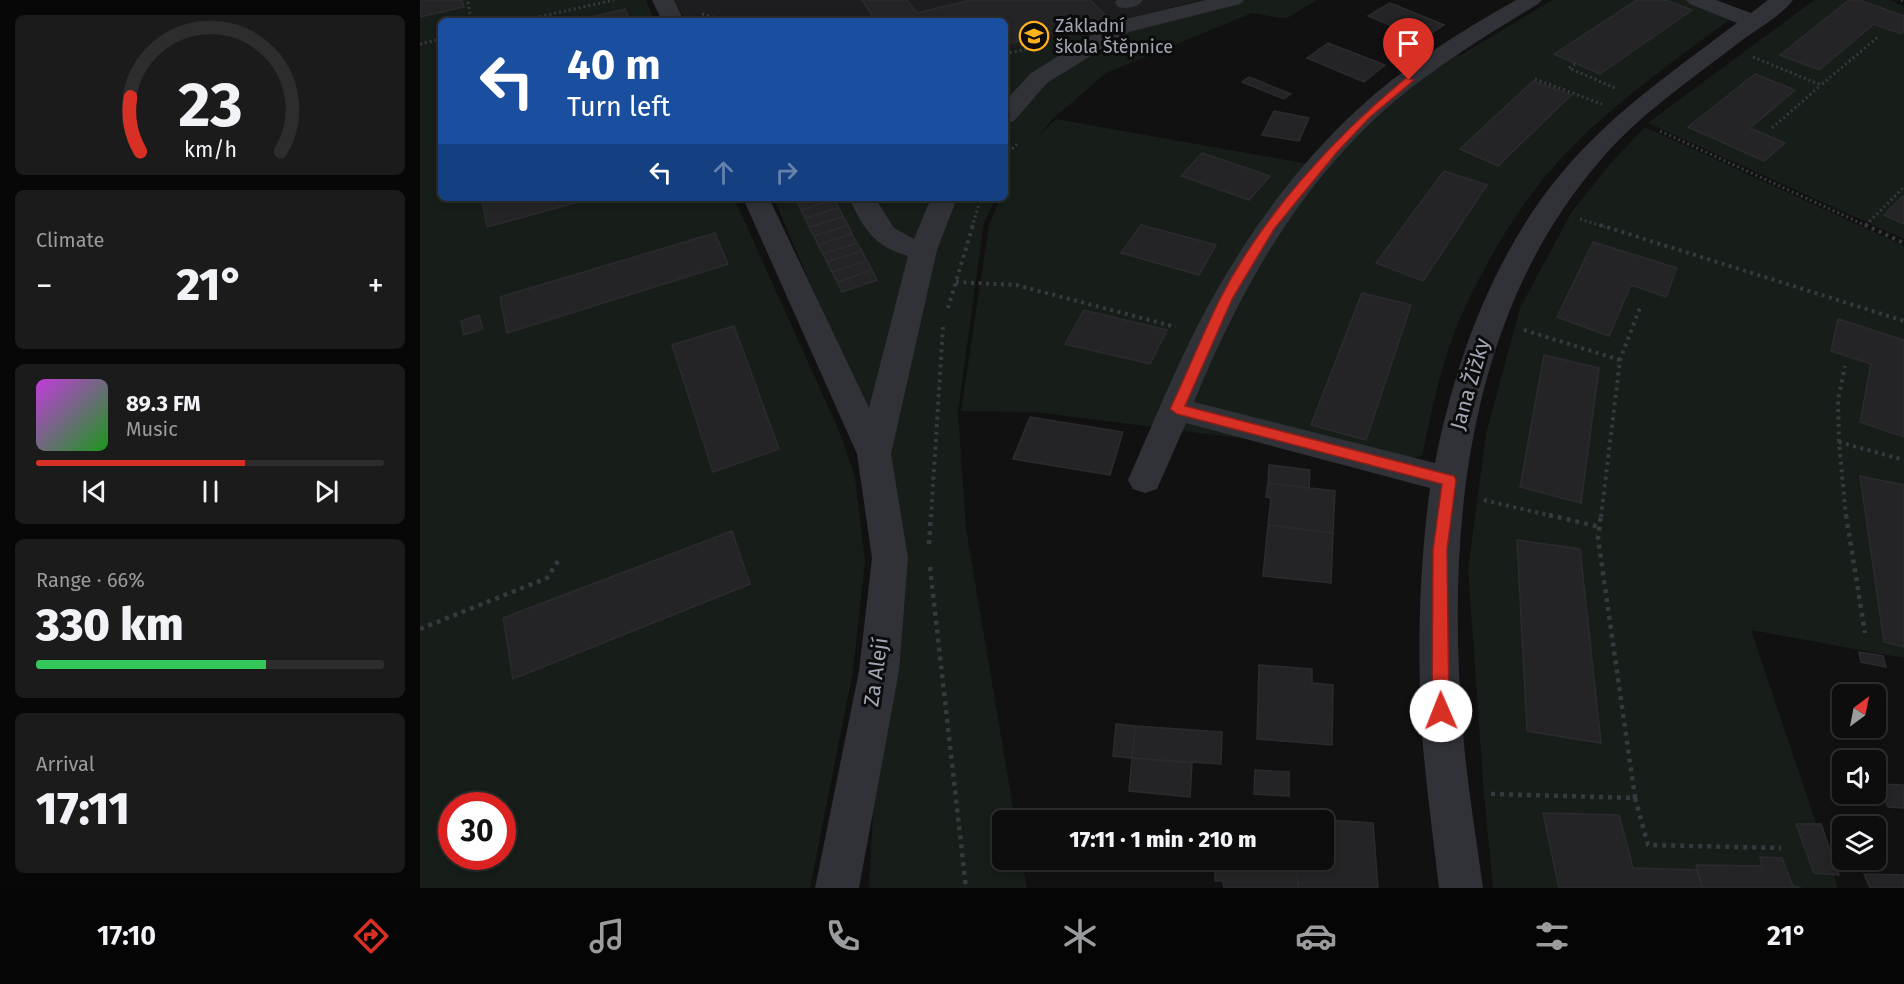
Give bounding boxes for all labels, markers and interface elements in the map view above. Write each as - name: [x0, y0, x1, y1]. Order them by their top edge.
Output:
- place label: Základní škola Štěpnice: [1055, 15, 1173, 58]
- pin: [1383, 18, 1434, 80]
- school or university icon: Základní škola Štěpnice: [1018, 20, 1050, 52]
- icon: arrive: [1392, 27, 1425, 60]
- text: 40 m: [567, 40, 661, 90]
- icon: left: [468, 42, 546, 120]
- text: 23: [178, 68, 242, 143]
- text: Turn left: [567, 91, 670, 123]
- text: km/h: [183, 137, 237, 163]
- icon: left: [644, 156, 677, 189]
- icon: ahead: [707, 156, 740, 189]
- icon: right: [770, 156, 803, 189]
- text: Climate: [36, 228, 104, 252]
- text: 21°: [176, 258, 244, 312]
- text: −: [36, 266, 53, 306]
- text: +: [368, 266, 384, 306]
- street label: Jana Žižky: [1445, 334, 1496, 433]
- text: 89.3 FM: [126, 390, 200, 417]
- text: Music: [126, 417, 178, 441]
- icon: previous: [78, 475, 111, 508]
- icon: pause: [194, 475, 227, 508]
- icon: next: [310, 475, 343, 508]
- text: Range · 66%: [36, 568, 145, 592]
- text: 330 km: [36, 598, 184, 652]
- street label: Za Alejí: [858, 636, 894, 708]
- position arrow: [1409, 679, 1473, 743]
- north arrow: [1832, 684, 1886, 738]
- map controls: [1832, 684, 1886, 870]
- button: sound: [1832, 750, 1886, 804]
- text: Arrival: [36, 752, 95, 776]
- text: 17:11: [36, 782, 130, 836]
- speed limit sign: 30: [438, 792, 516, 870]
- button: layers: [1832, 816, 1886, 870]
- text: 17:11 · 1 min · 210 m: [1069, 826, 1257, 853]
- icon: directions: [350, 915, 392, 957]
- icon: music: [586, 915, 628, 957]
- icon: phone: [822, 915, 864, 957]
- icon: climate: [1059, 915, 1101, 957]
- icon: car: [1295, 915, 1337, 957]
- icon: filters: [1531, 915, 1573, 957]
- text: 17:10: [97, 920, 156, 952]
- text: 21°: [1767, 920, 1807, 952]

